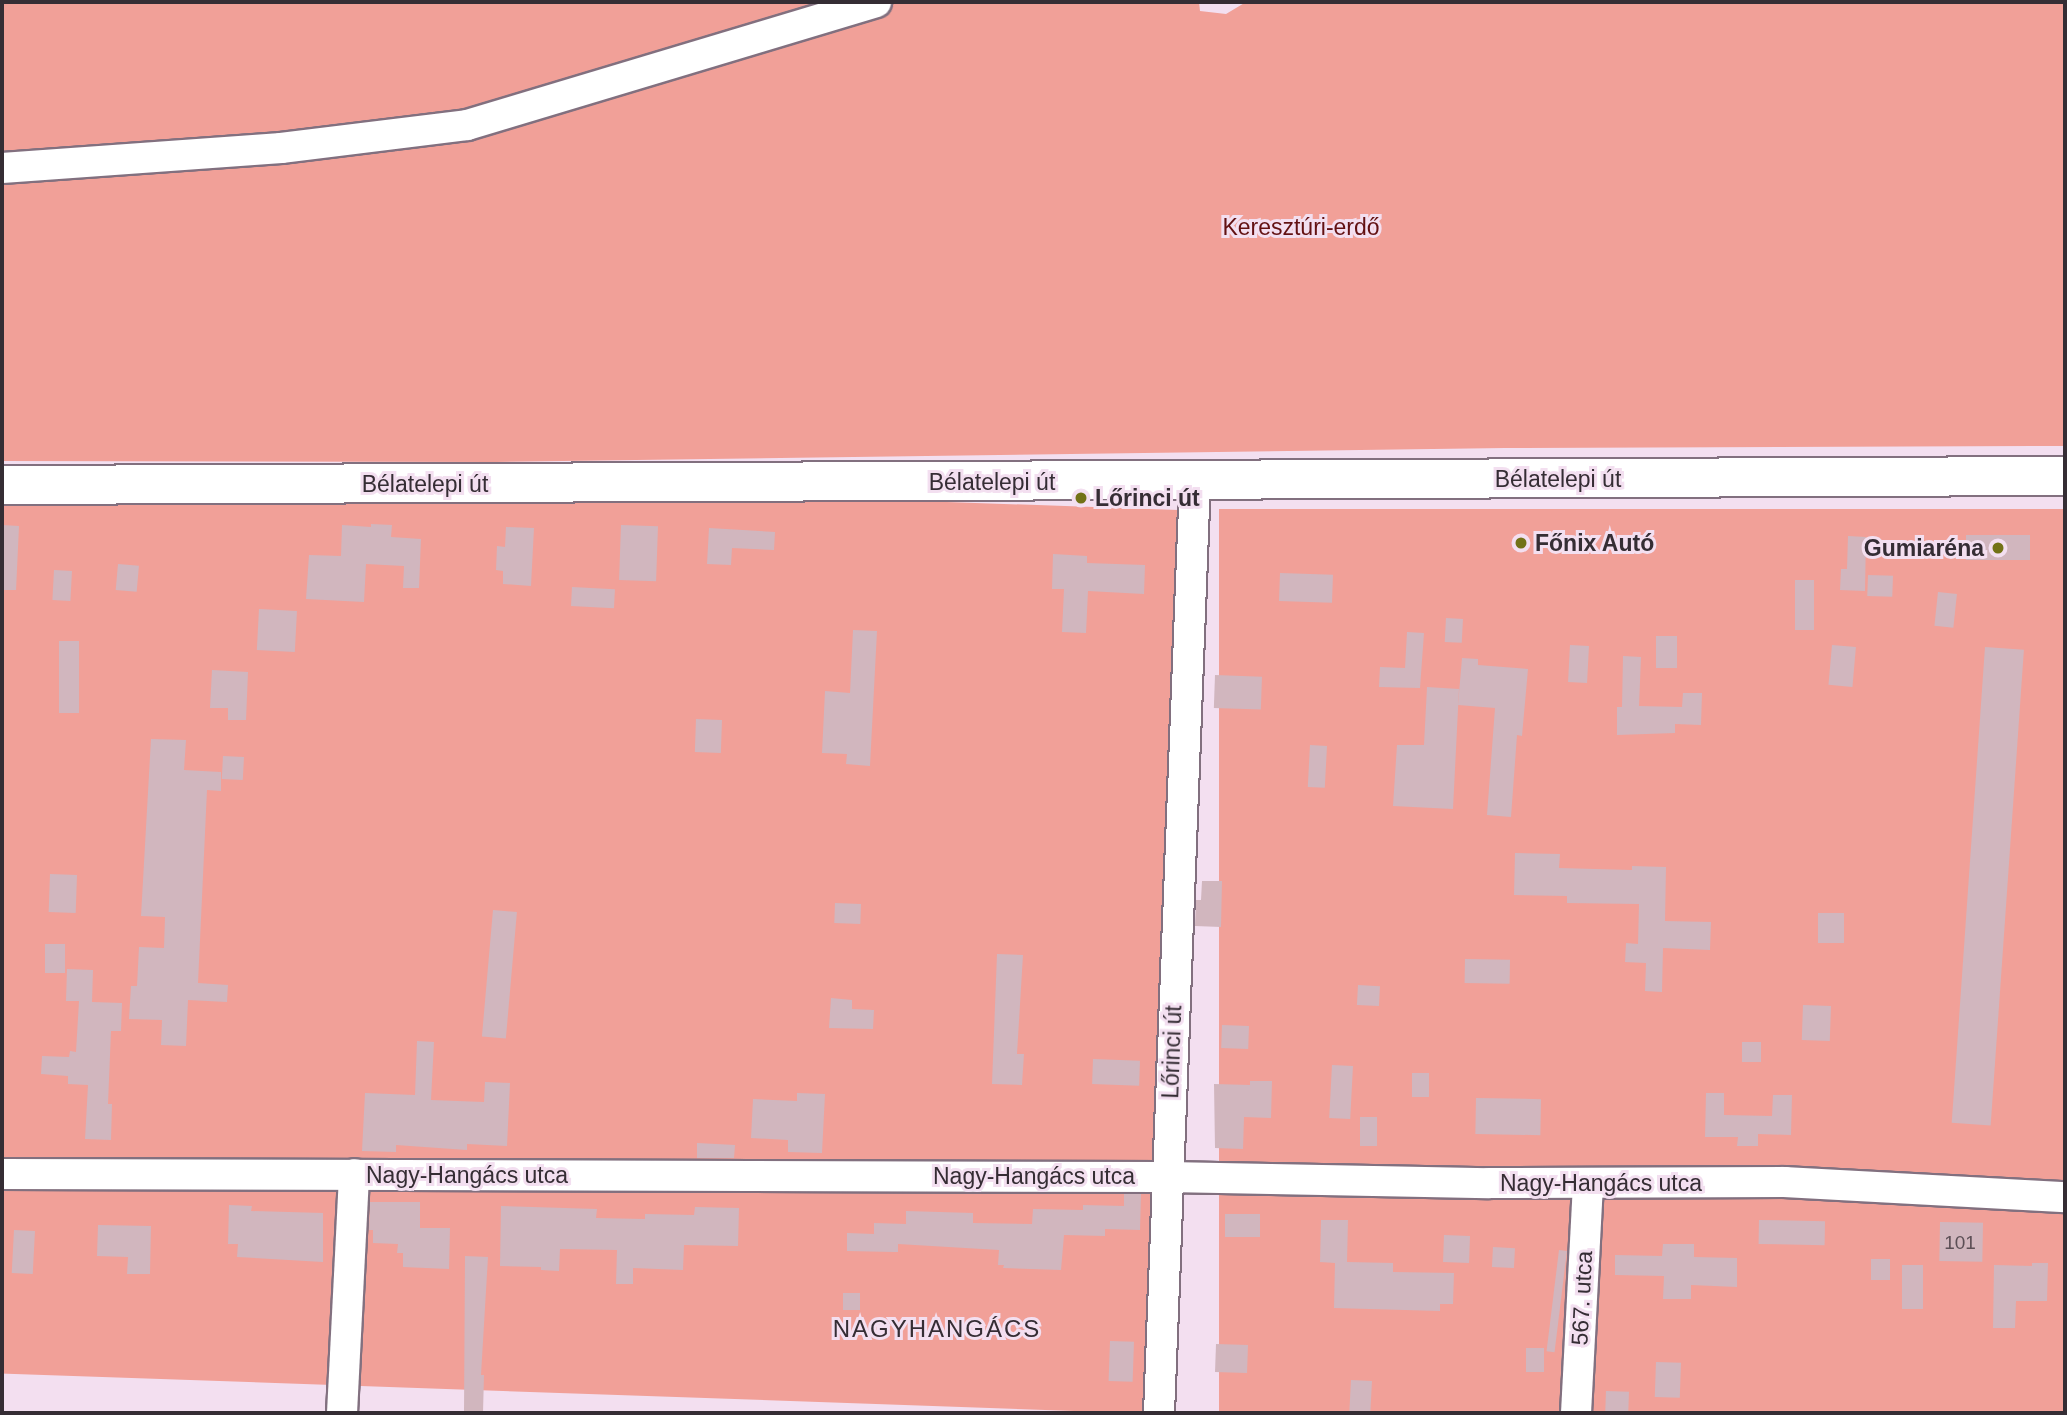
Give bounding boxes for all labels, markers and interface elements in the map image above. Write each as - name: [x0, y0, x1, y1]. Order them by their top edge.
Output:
- park label: Keresztúri-erdő: [1222, 213, 1380, 241]
- street label: Bélatelepi út: [1495, 465, 1621, 493]
- street label: Bélatelepi út: [929, 468, 1055, 496]
- street label: Bélatelepi út: [362, 470, 488, 498]
- place label: Lőrinci út: [1095, 484, 1200, 512]
- marker: Lőrinci út: [1073, 490, 1089, 506]
- place label: Főnix Autó: [1535, 529, 1655, 557]
- place label: Gumiaréna: [1864, 534, 1984, 562]
- marker: Főnix Autó: [1513, 535, 1529, 551]
- marker: Gumiaréna: [1990, 540, 2006, 556]
- street label: Lőrinci út: [1157, 1005, 1187, 1099]
- street label: Nagy-Hangács utca: [366, 1161, 568, 1189]
- street label: Nagy-Hangács utca: [933, 1162, 1135, 1190]
- street label: Nagy-Hangács utca: [1500, 1169, 1702, 1197]
- house number: 101: [1944, 1232, 1976, 1254]
- street label: 567. utca: [1566, 1250, 1598, 1346]
- district label: NAGYHANGÁCS: [834, 1315, 1040, 1343]

